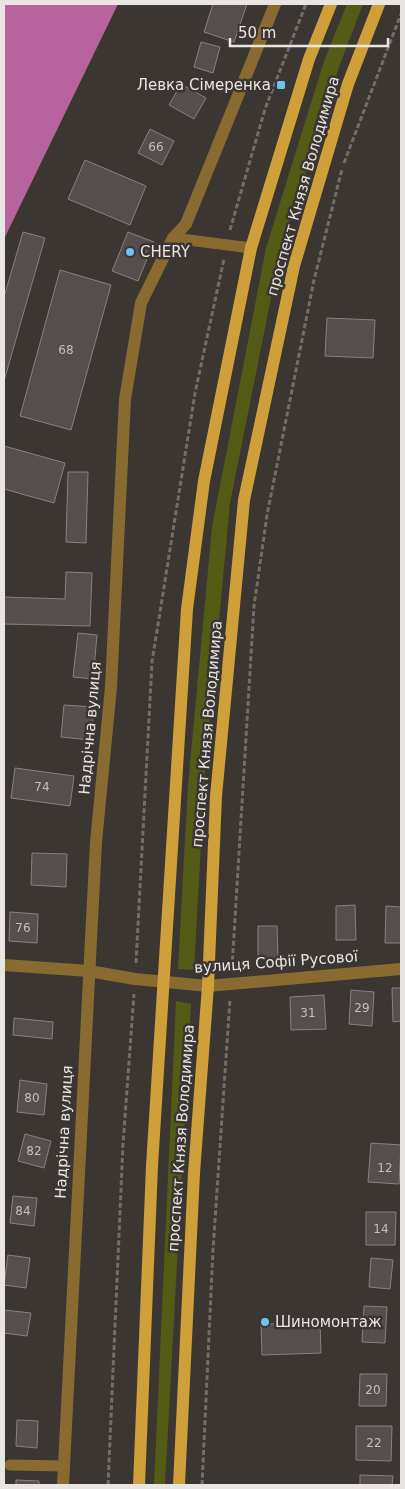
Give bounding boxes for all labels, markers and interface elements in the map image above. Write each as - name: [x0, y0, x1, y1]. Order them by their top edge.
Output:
- scale bar: [230, 15, 388, 47]
- text: 50 m: [238, 24, 276, 42]
- street label: проспект Князя Володимира: [263, 74, 343, 298]
- place label: Левка Сімеренка: [137, 76, 271, 94]
- marker: Левка Сімеренка: [275, 79, 287, 91]
- house number: 66: [148, 140, 164, 154]
- place label: CHERY: [140, 243, 191, 261]
- marker: CHERY: [124, 246, 136, 258]
- house number: 68: [58, 343, 74, 357]
- street label: проспект Князя Володимира: [188, 620, 226, 848]
- street label: Надрічна вулиця: [75, 661, 105, 795]
- house number: 74: [34, 780, 50, 794]
- house number: 76: [15, 921, 31, 935]
- street label: вулиця Софії Русової: [193, 947, 359, 977]
- house number: 29: [354, 1001, 370, 1015]
- house number: 31: [300, 1006, 316, 1020]
- street label: проспект Князя Володимира: [164, 1024, 198, 1252]
- street label: Надрічна вулиця: [52, 1065, 76, 1199]
- house number: 80: [24, 1091, 40, 1105]
- house number: 82: [26, 1144, 42, 1158]
- house number: 12: [377, 1161, 393, 1175]
- house number: 84: [15, 1204, 31, 1218]
- house number: 14: [373, 1222, 389, 1236]
- place label: Шиномонтаж: [275, 1313, 382, 1331]
- marker: Шиномонтаж: [259, 1316, 271, 1328]
- house number: 20: [365, 1383, 381, 1397]
- house number: 22: [366, 1436, 382, 1450]

